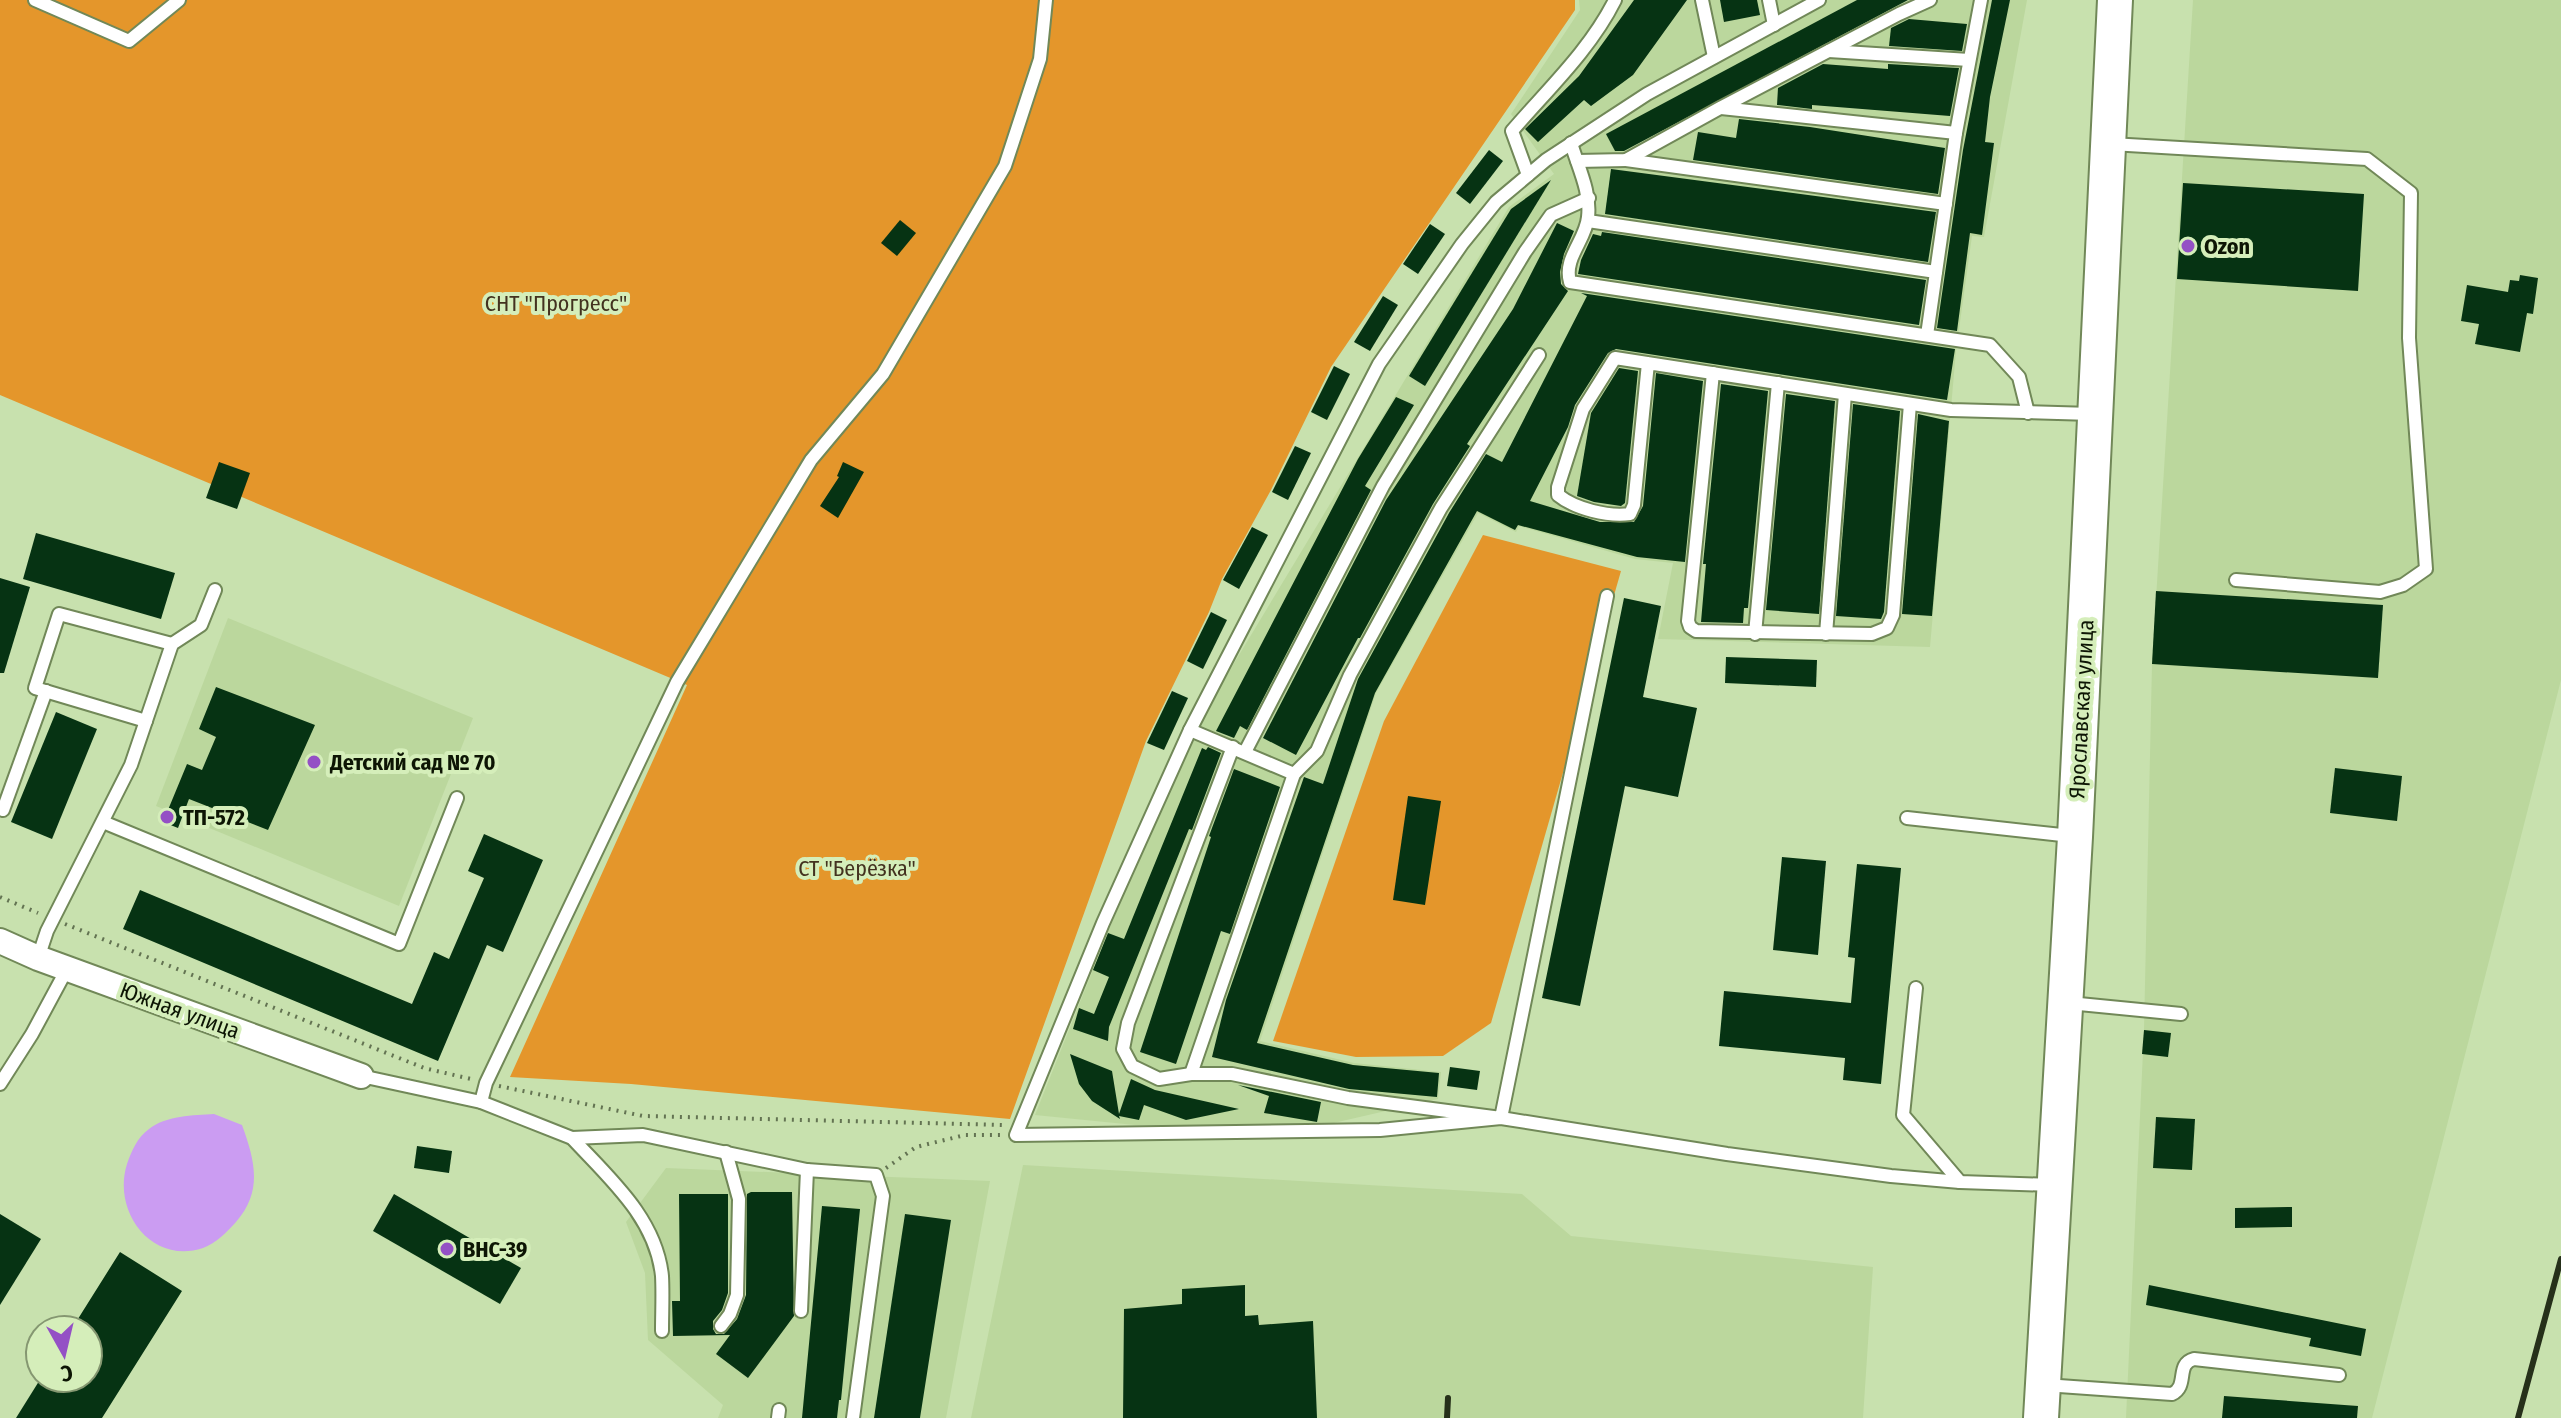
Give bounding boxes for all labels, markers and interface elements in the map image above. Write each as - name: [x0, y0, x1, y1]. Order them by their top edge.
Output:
- place label: Ozon: [2204, 233, 2250, 260]
- marker: Ozon: [2179, 237, 2197, 255]
- park label: СНТ "Прогресс": [485, 290, 627, 317]
- street label: Ярославская улица: [2063, 619, 2100, 799]
- place label: Детский сад № 70: [329, 749, 495, 776]
- marker: Детский сад № 70: [305, 753, 323, 771]
- place label: ТП-572: [183, 804, 245, 831]
- marker: ТП-572: [158, 808, 176, 826]
- park label: СТ "Берёзка": [798, 855, 916, 882]
- street label: Южная улица: [116, 976, 243, 1045]
- place label: ВНС-39: [463, 1236, 527, 1263]
- marker: ВНС-39: [438, 1240, 456, 1258]
- north arrow: [24, 1314, 104, 1394]
- text: С: [59, 1359, 74, 1388]

